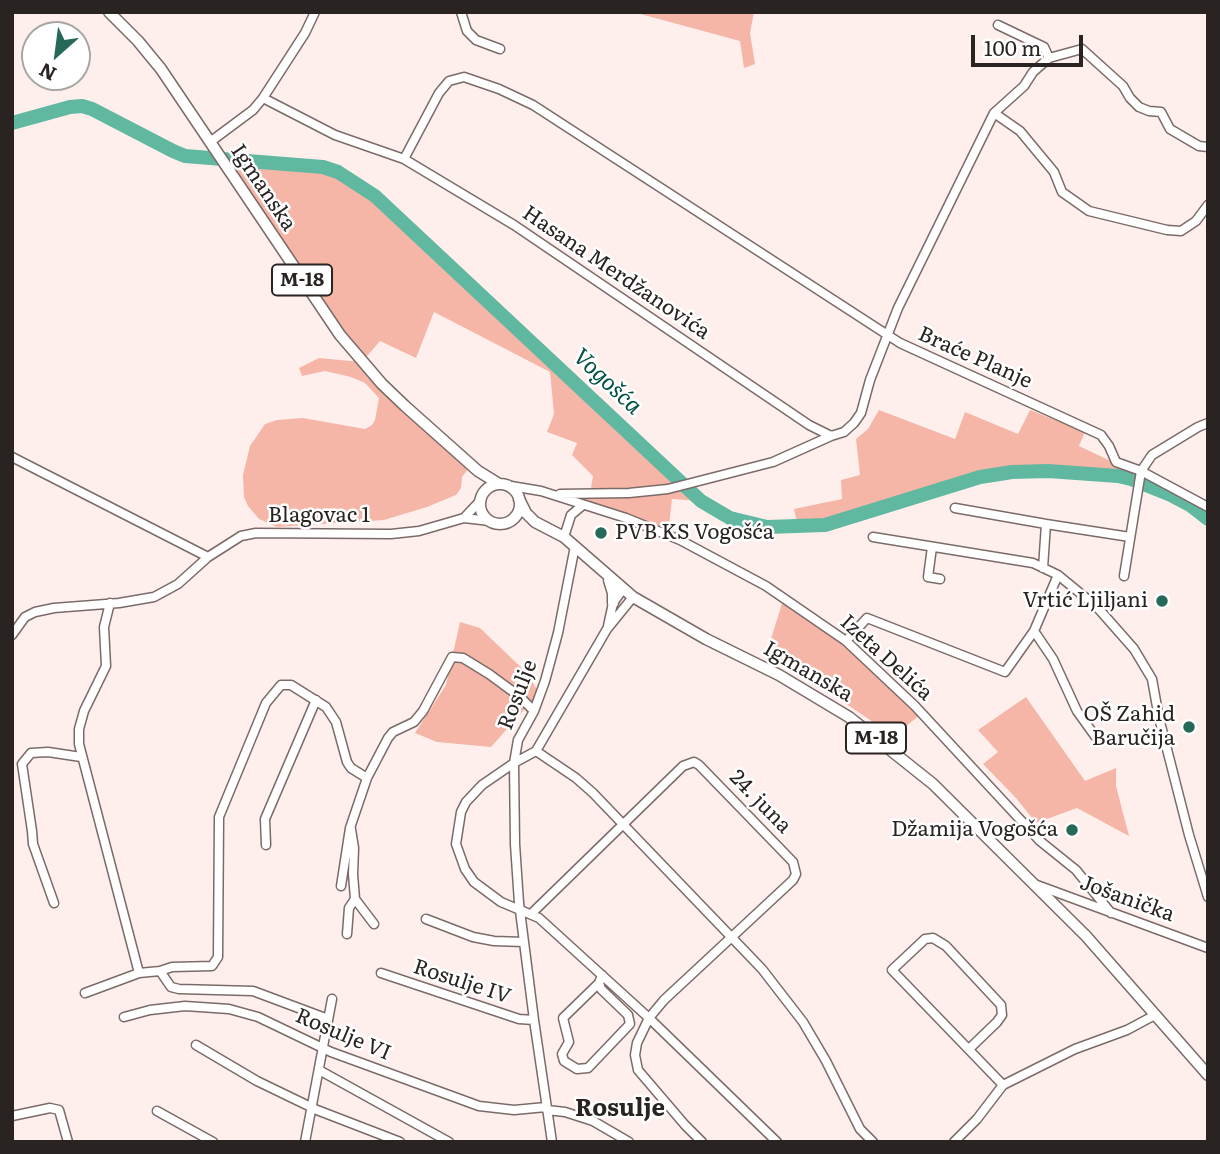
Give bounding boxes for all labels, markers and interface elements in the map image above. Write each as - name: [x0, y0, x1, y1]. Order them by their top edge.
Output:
- north arrow: [21, 21, 91, 91]
- scale bar: [975, 21, 1087, 65]
- text: 100 m: [984, 31, 1041, 62]
- text: N: [33, 57, 61, 89]
- street label: Igmanska: [225, 140, 301, 236]
- street label: Hasana Merdžanovića: [517, 201, 715, 345]
- road number: M-18: [272, 264, 332, 296]
- street label: Braće Planje: [914, 322, 1036, 394]
- water label: Vogošća: [567, 343, 647, 421]
- street label: Blagovac 1: [268, 503, 370, 529]
- place label: PVB KS Vogošća: [615, 520, 774, 546]
- marker: PVB KS Vogošća: [593, 525, 609, 541]
- place label: Vrtić Ljiljani: [1023, 588, 1148, 614]
- marker: Vrtić Ljiljani: [1154, 593, 1170, 609]
- street label: Izeta Delića: [835, 610, 937, 706]
- street label: Igmanska: [759, 636, 857, 708]
- street label: Rosulje: [493, 656, 543, 734]
- place label: OŠ Zahid Baručija: [1083, 702, 1175, 752]
- marker: OŠ Zahid Baručija: [1181, 719, 1197, 735]
- road number: M-18: [846, 722, 906, 754]
- street label: 24. juna: [724, 765, 796, 839]
- place label: Džamija Vogošća: [891, 817, 1058, 843]
- marker: Džamija Vogošća: [1064, 822, 1080, 838]
- street label: Jošanička: [1076, 870, 1178, 928]
- street label: Rosulje IV: [410, 954, 514, 1010]
- street label: Rosulje VI: [291, 1004, 395, 1066]
- district label: Rosulje: [575, 1095, 665, 1123]

